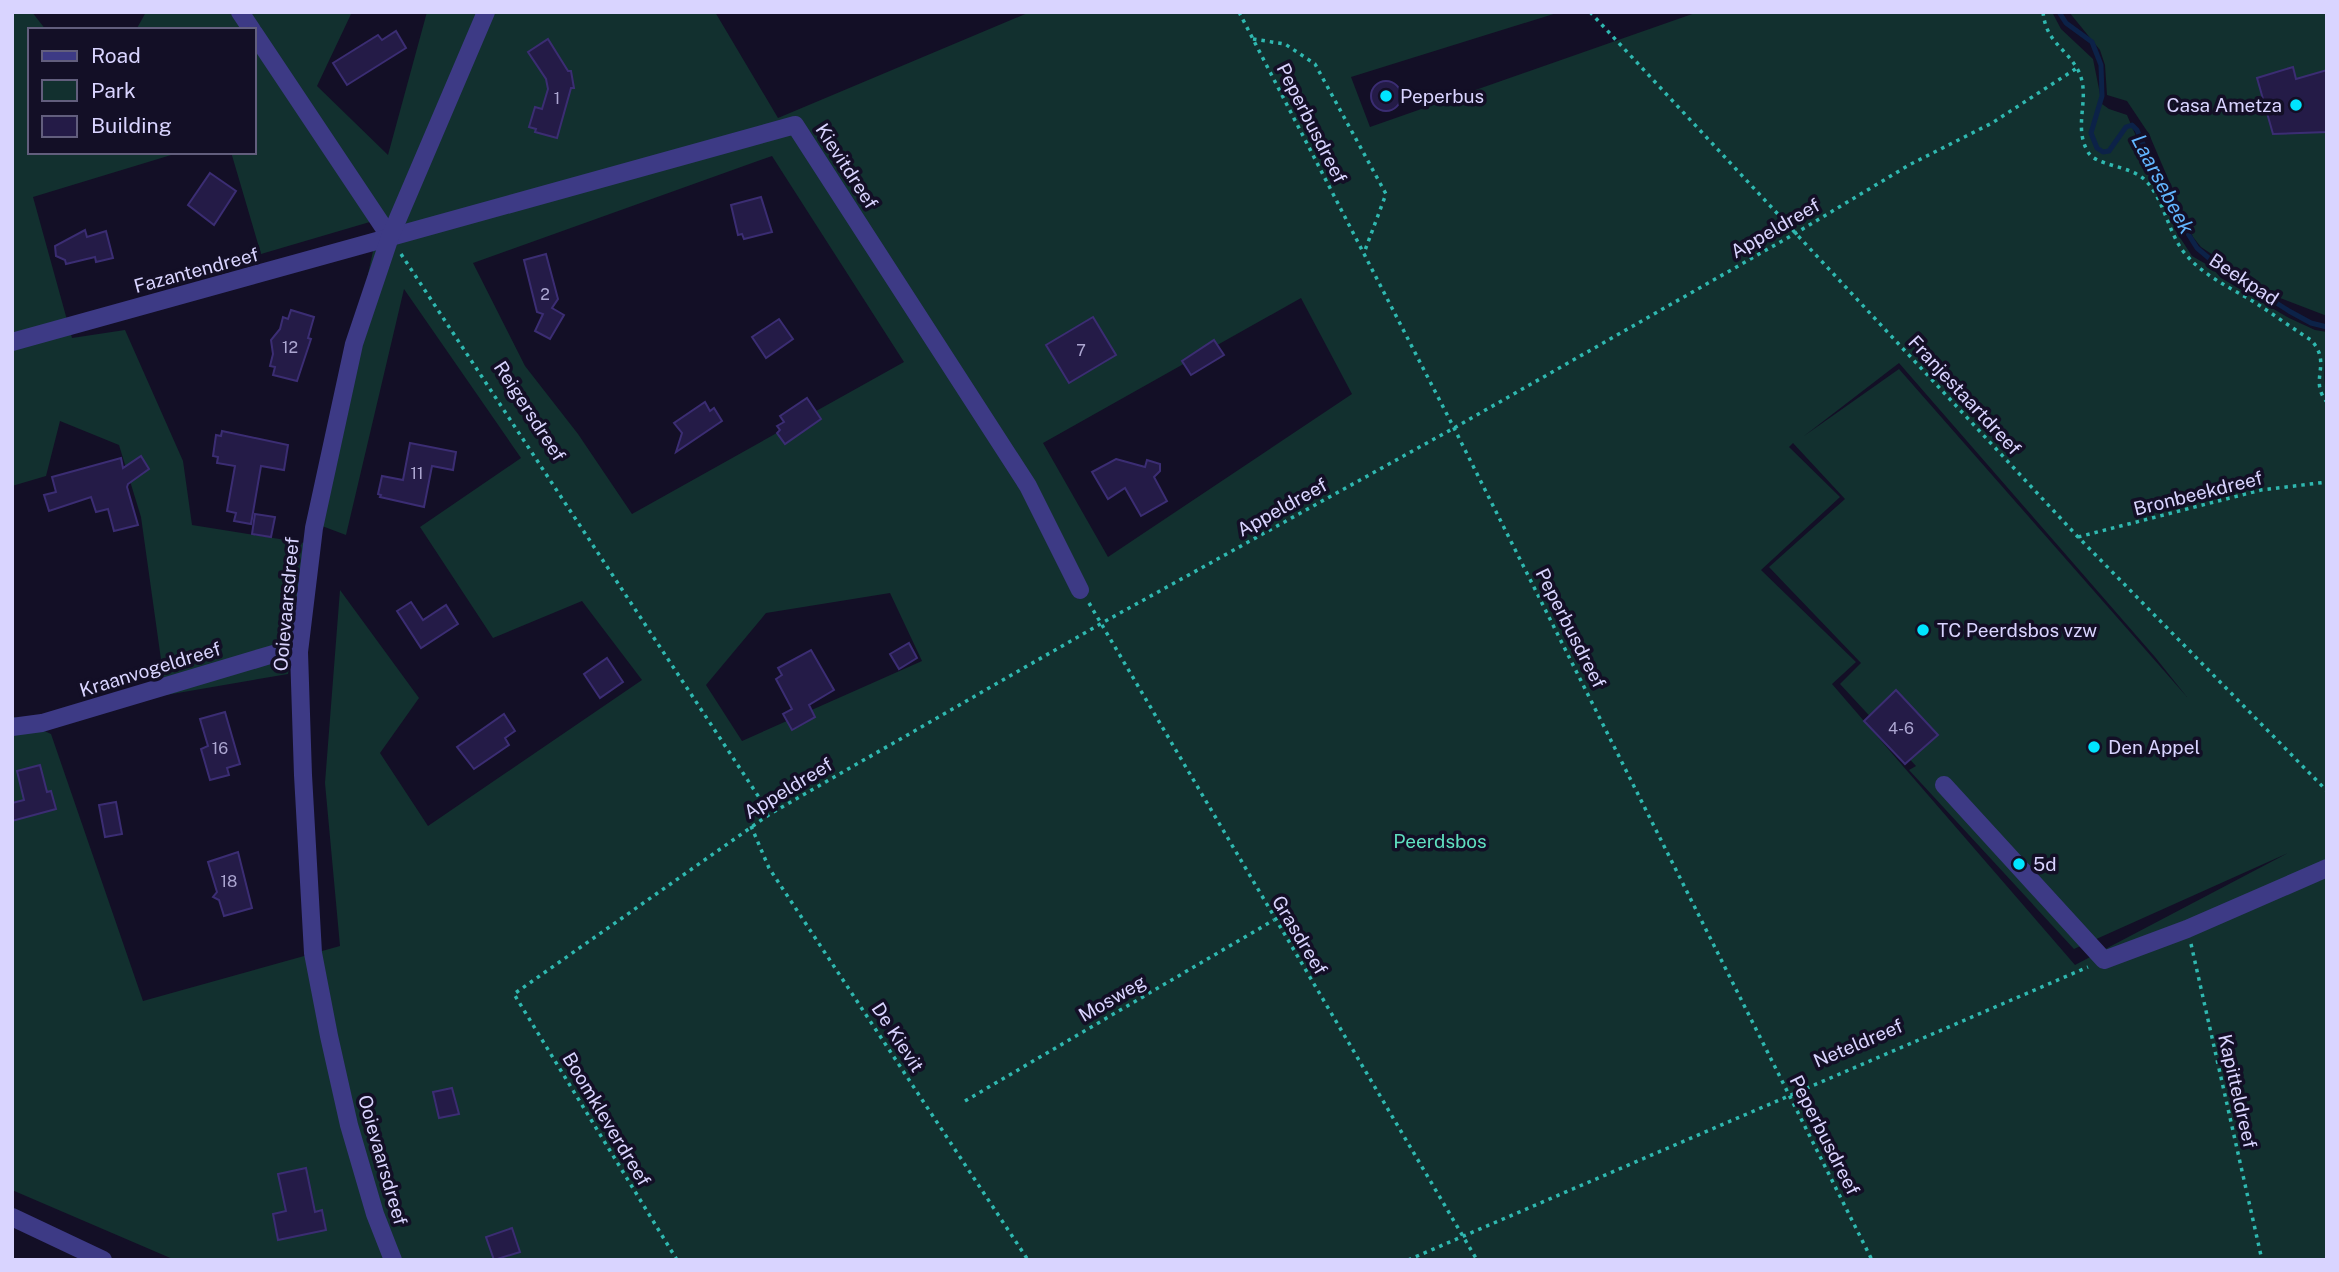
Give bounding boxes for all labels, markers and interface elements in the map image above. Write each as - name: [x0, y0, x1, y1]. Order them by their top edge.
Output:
- legend: [28, 28, 256, 154]
- text: Road: [91, 43, 141, 68]
- street label: Peperbusdreef: [1272, 59, 1352, 187]
- text: Park: [91, 78, 136, 103]
- place label: Peperbus: [1400, 85, 1484, 107]
- marker: Peperbus: [1378, 88, 1394, 104]
- house number: 1: [554, 89, 560, 108]
- place label: Casa Ametza: [2167, 94, 2282, 116]
- marker: Casa Ametza: [2288, 97, 2304, 113]
- text: Building: [91, 113, 172, 138]
- street label: Kievitdreef: [811, 119, 883, 213]
- water label: Laarsebeek: [2126, 130, 2200, 239]
- street label: Appeldreef: [1726, 194, 1824, 262]
- street label: Fazantendreef: [131, 243, 261, 297]
- street label: Beekpad: [2205, 249, 2283, 309]
- house number: 2: [540, 285, 550, 304]
- street label: Franjestaartdreef: [1904, 331, 2026, 459]
- house number: 12: [282, 338, 298, 357]
- house number: 7: [1076, 341, 1086, 360]
- street label: Reigersdreef: [490, 357, 570, 465]
- house number: 11: [410, 464, 424, 483]
- street label: Bronbeekdreef: [2131, 466, 2265, 520]
- street label: Appeldreef: [1233, 473, 1331, 541]
- street label: Ooievaarsdreef: [269, 536, 303, 672]
- street label: Peperbusdreef: [1531, 564, 1611, 692]
- place label: TC Peerdsbos vzw: [1937, 619, 2097, 641]
- marker: TC Peerdsbos vzw: [1915, 622, 1931, 638]
- street label: Kraanvogeldreef: [77, 637, 223, 701]
- house number: 4-6: [1888, 719, 1914, 738]
- place label: Den Appel: [2108, 736, 2200, 758]
- house number: 16: [212, 739, 228, 758]
- marker: Den Appel: [2086, 739, 2102, 755]
- street label: Appeldreef: [740, 753, 836, 823]
- park label: Peerdsbos: [1393, 830, 1487, 852]
- place label: 5d: [2033, 853, 2057, 875]
- marker: 5d: [2011, 856, 2027, 872]
- house number: 18: [221, 872, 237, 891]
- street label: Grasdreef: [1268, 891, 1332, 979]
- street label: Mosweg: [1074, 970, 1150, 1026]
- street label: De Kievit: [867, 998, 929, 1076]
- street label: Neteldreef: [1810, 1014, 1906, 1072]
- street label: Kapitteldreef: [2214, 1032, 2262, 1150]
- street label: Boomkleverdreef: [558, 1048, 656, 1190]
- street label: Peperbusdreef: [1785, 1071, 1865, 1199]
- street label: Ooievaarsdreef: [354, 1092, 412, 1228]

